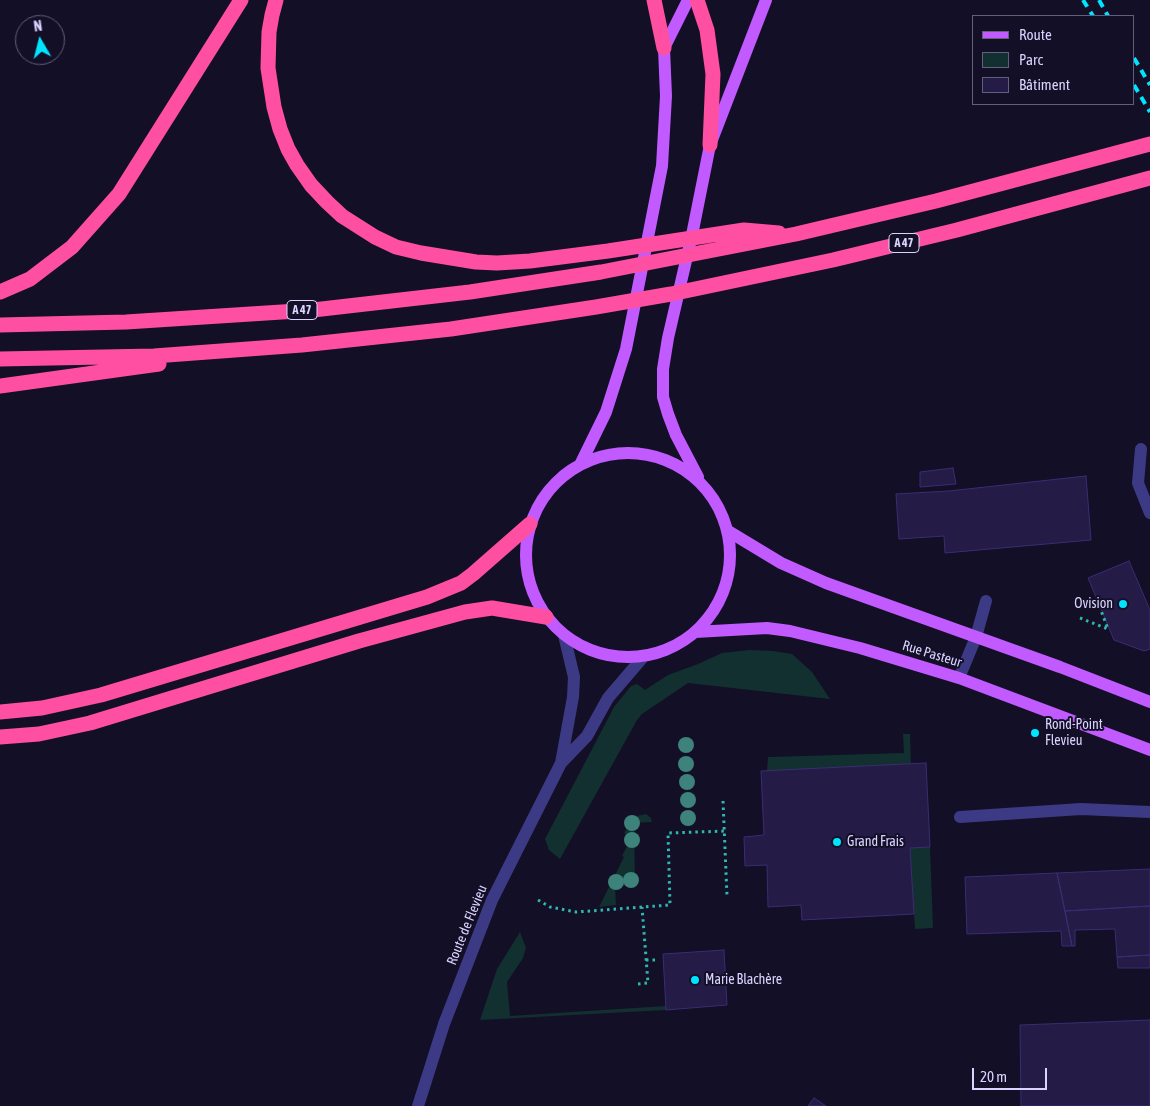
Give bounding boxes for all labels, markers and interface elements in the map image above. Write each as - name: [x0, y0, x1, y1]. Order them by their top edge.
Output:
- north arrow: [15, 15, 65, 65]
- legend: [972, 15, 1135, 105]
- text: N: [33, 18, 43, 35]
- text: Route: [1019, 26, 1052, 43]
- text: Parc: [1019, 51, 1043, 68]
- text: Bâtiment: [1019, 76, 1070, 93]
- road number: A 47: [889, 234, 919, 252]
- road number: A 47: [287, 300, 317, 320]
- place label: Ovision: [1074, 596, 1113, 612]
- marker: Ovision: [1117, 598, 1129, 610]
- street label: Rue Pasteur: [900, 637, 964, 671]
- place label: Rond-Point Flevieu: [1045, 717, 1103, 750]
- marker: Rond-Point Flevieu: [1029, 727, 1041, 739]
- place label: Grand Frais: [847, 834, 904, 850]
- marker: Grand Frais: [831, 836, 843, 848]
- street label: Route de Flevieu: [443, 882, 491, 968]
- place label: Marie Blachère: [705, 972, 782, 988]
- marker: Marie Blachère: [689, 974, 701, 986]
- scale bar: [975, 1058, 1050, 1090]
- text: 20 m: [980, 1068, 1007, 1085]

